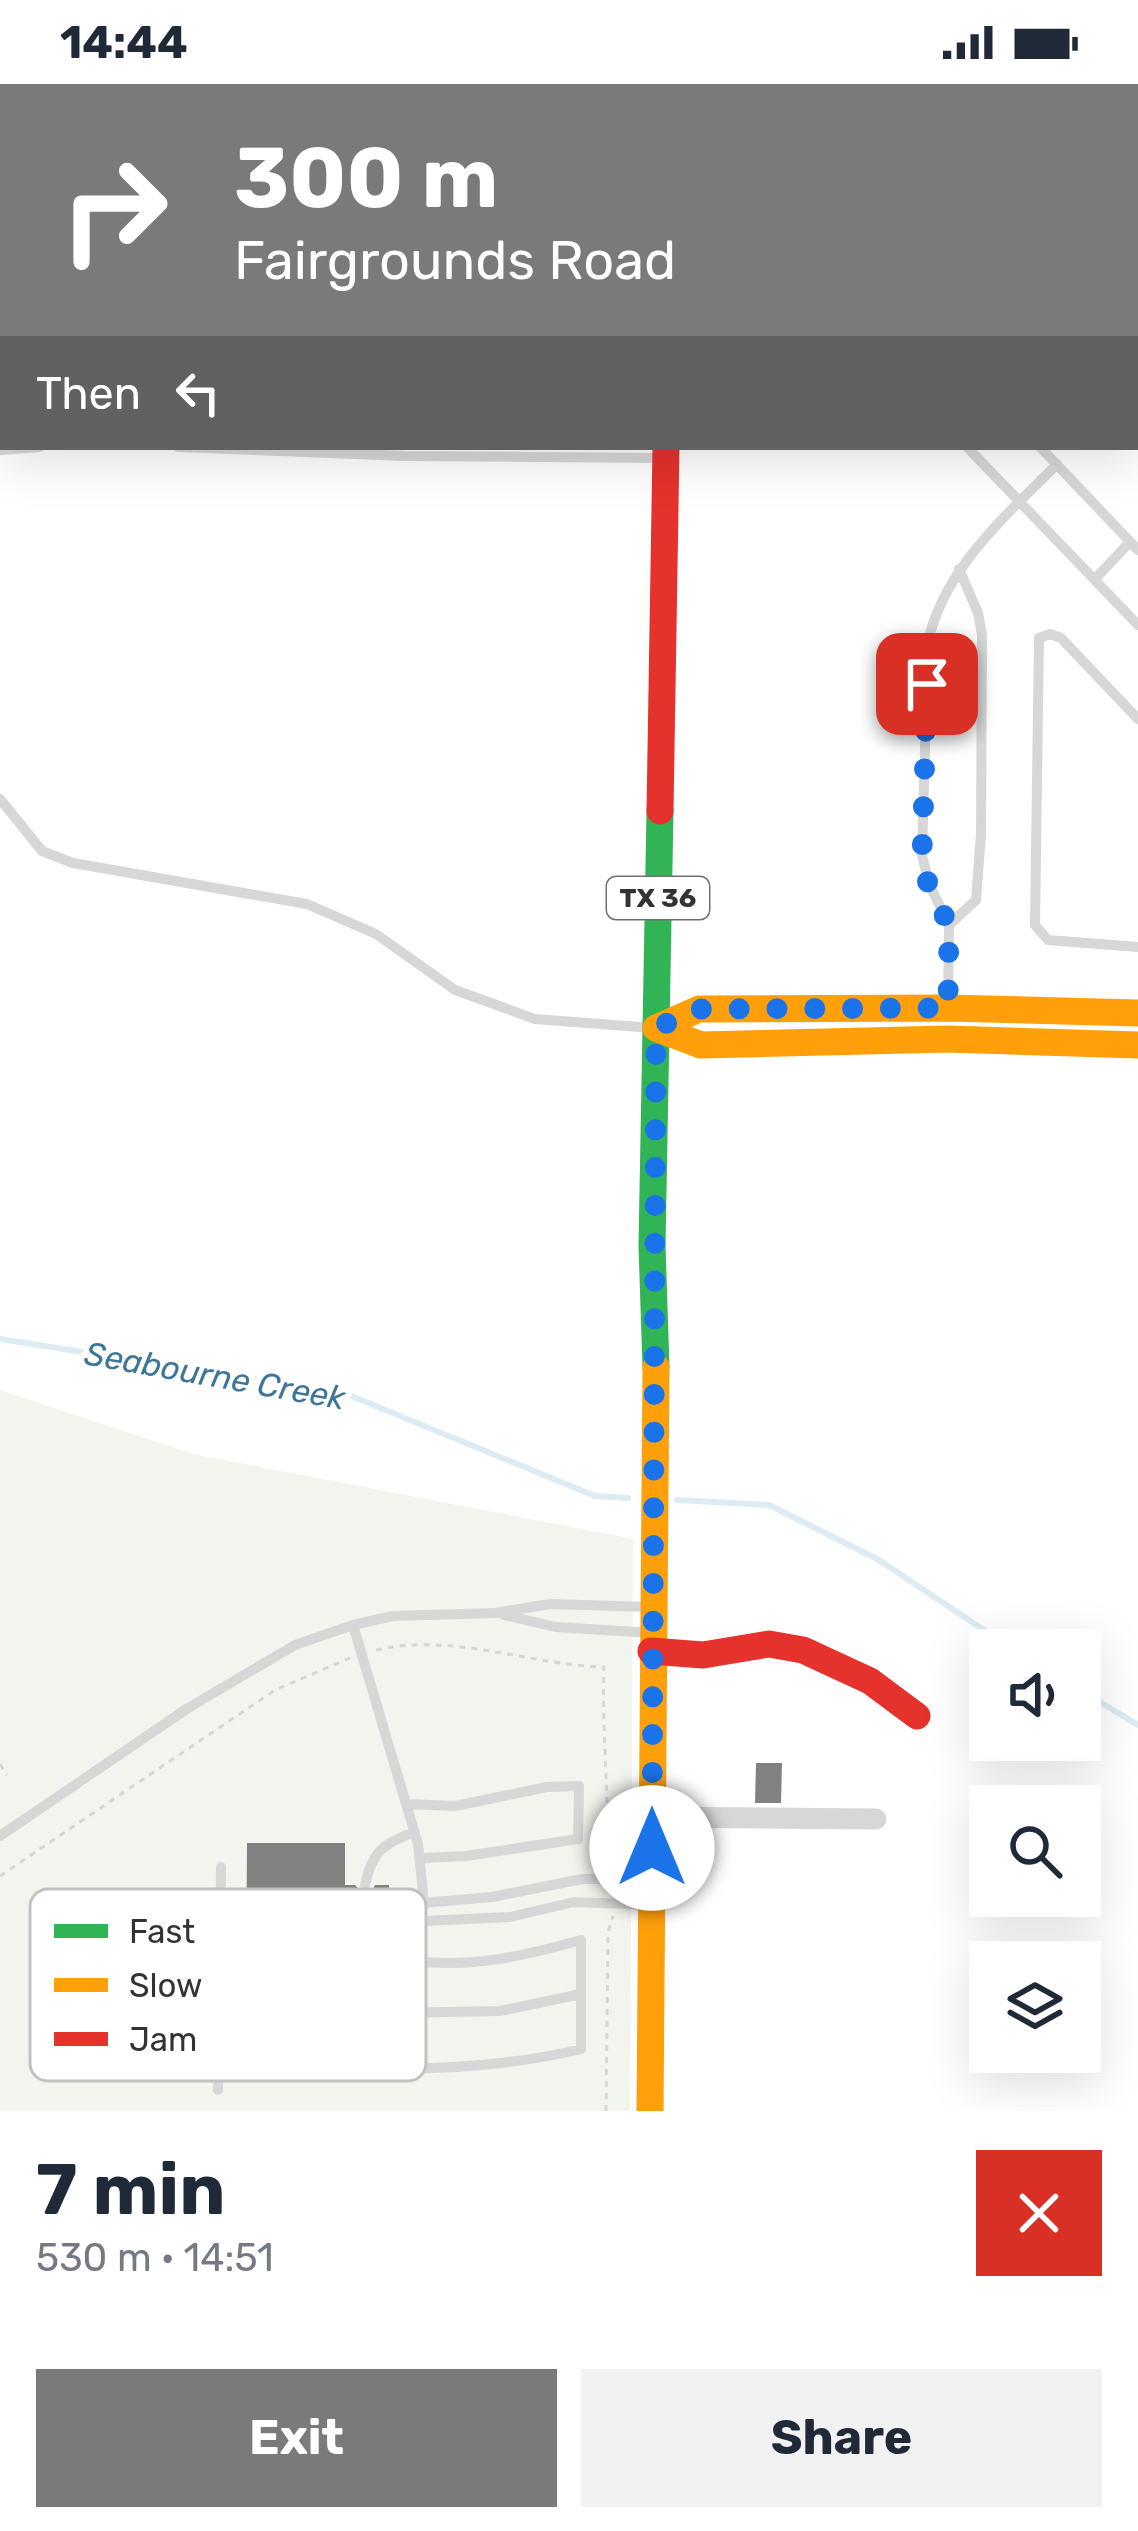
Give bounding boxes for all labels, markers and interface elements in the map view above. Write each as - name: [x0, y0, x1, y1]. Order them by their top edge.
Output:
- text: 14:44: [60, 16, 188, 69]
- text: 300 m: [234, 128, 498, 228]
- icon: right: [36, 132, 192, 288]
- text: Fairgrounds Road: [234, 229, 676, 293]
- icon: left: [165, 360, 231, 426]
- text: Then: [36, 367, 141, 420]
- pin: [876, 633, 978, 735]
- icon: arrive: [894, 651, 960, 717]
- road number: TX 36: [607, 877, 709, 919]
- water label: Seabourne Creek: [82, 1333, 349, 1418]
- map controls: [969, 1629, 1101, 2073]
- button: sound: [969, 1629, 1101, 1761]
- position arrow: [589, 1785, 715, 1911]
- button: search: [969, 1785, 1101, 1917]
- legend: [30, 1889, 426, 2081]
- text: Fast: [129, 1912, 195, 1951]
- button: layers: [969, 1941, 1101, 2073]
- text: Slow: [129, 1966, 203, 2005]
- text: Jam: [129, 2020, 197, 2059]
- text: 7 min: [36, 2147, 225, 2232]
- button: close: [976, 2150, 1102, 2276]
- text: 530 m · 14:51: [36, 2235, 274, 2281]
- button: Exit: [36, 2369, 557, 2507]
- button: Share: [581, 2369, 1102, 2507]

